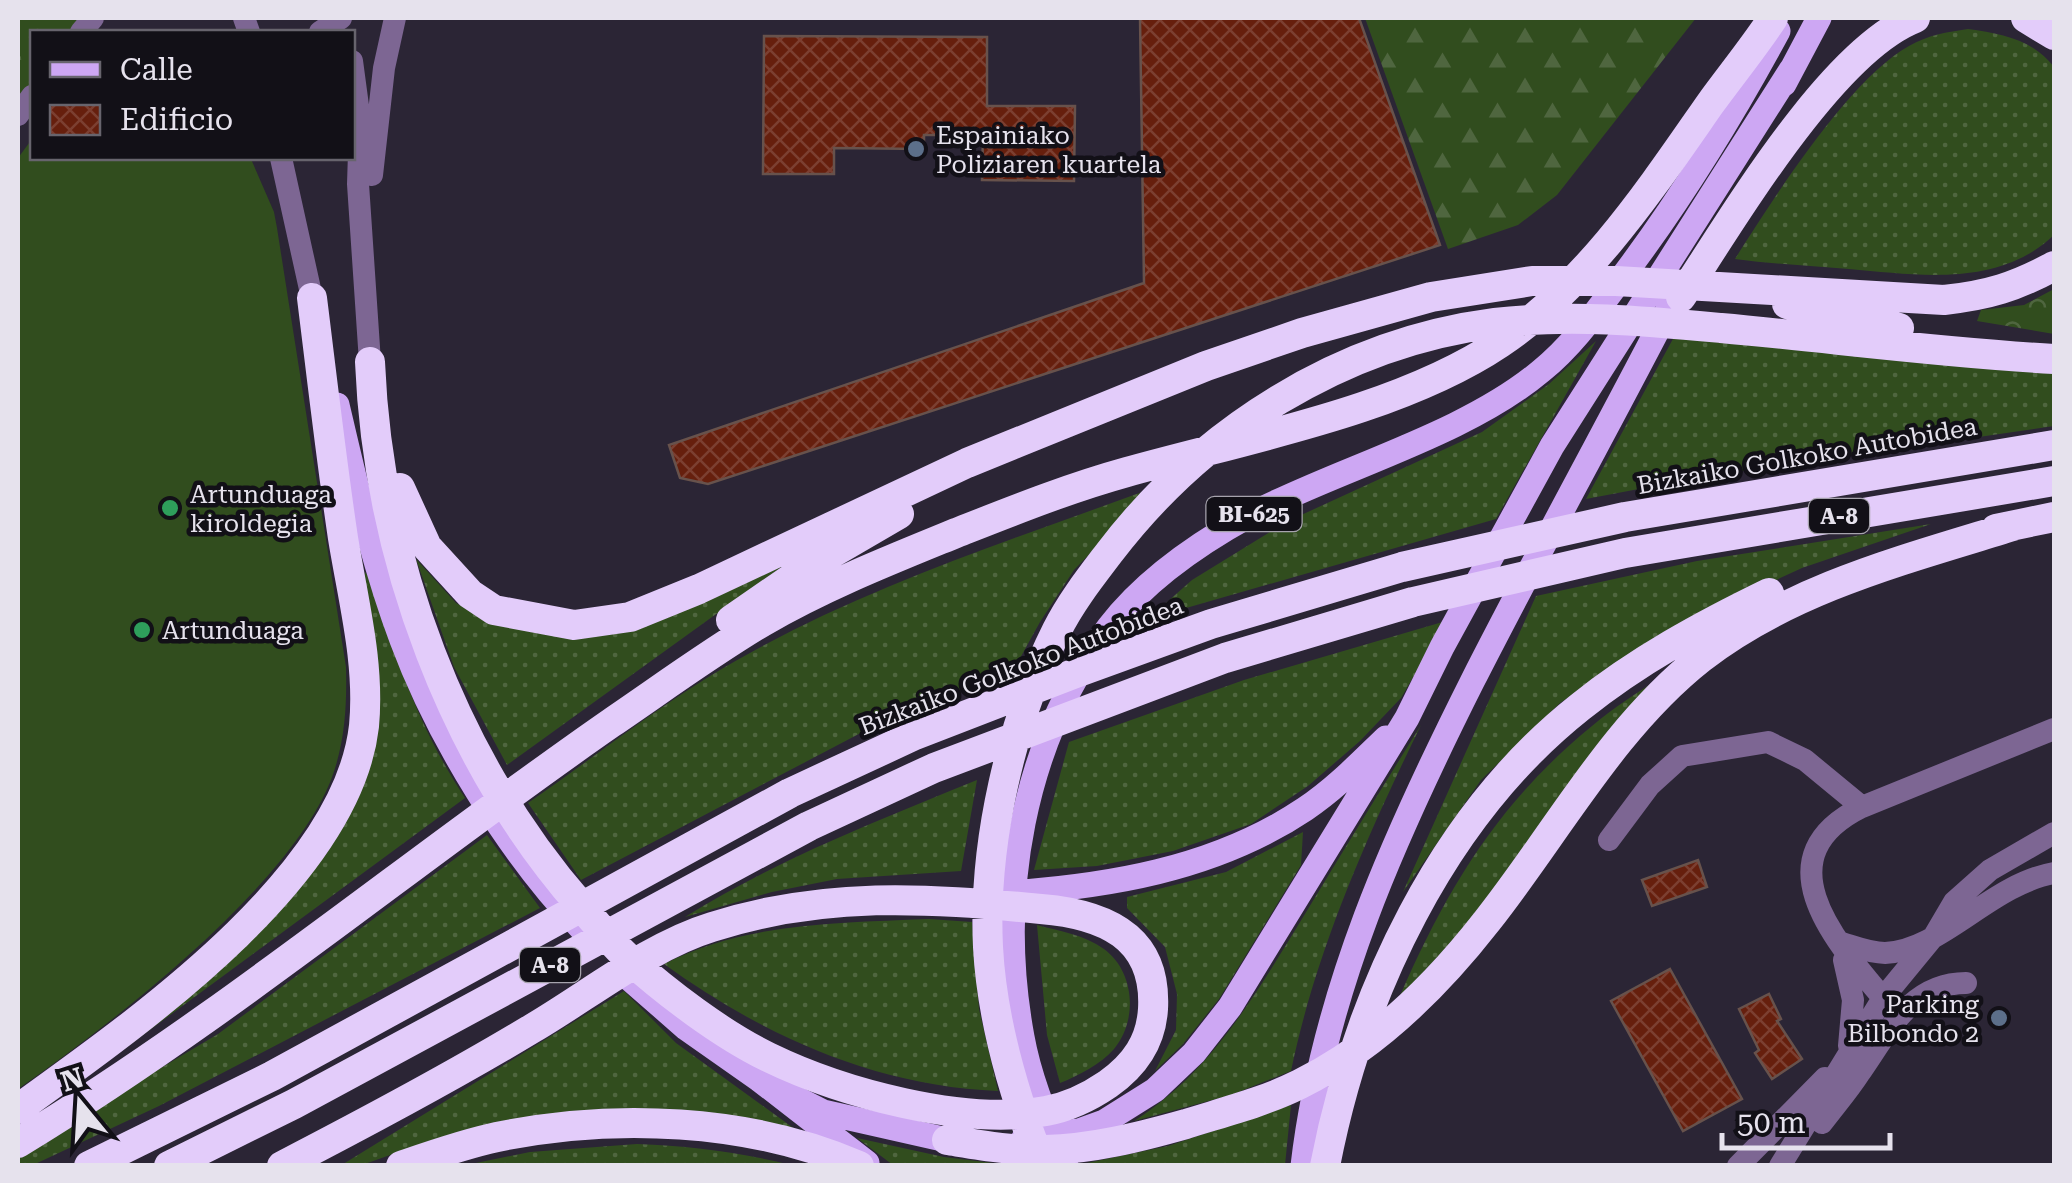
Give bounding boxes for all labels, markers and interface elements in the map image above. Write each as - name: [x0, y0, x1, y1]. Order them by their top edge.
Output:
- legend: [30, 30, 355, 160]
- text: Calle: [120, 52, 193, 87]
- text: Edificio: [120, 102, 233, 137]
- place label: Espainiako Poliziaren kuartela: [936, 121, 1162, 179]
- marker: Espainiako Poliziaren kuartela: [905, 138, 927, 160]
- street label: Bizkaiko Golkoko Autobidea: [1635, 412, 1980, 500]
- place label: Artunduaga kiroldegia: [190, 480, 332, 538]
- marker: Artunduaga kiroldegia: [159, 497, 181, 519]
- road number: BI-625: [1206, 497, 1302, 531]
- road number: A-8: [1809, 499, 1869, 533]
- street label: Bizkaiko Golkoko Autobidea: [855, 591, 1187, 741]
- place label: Artunduaga: [162, 616, 304, 645]
- marker: Artunduaga: [131, 619, 153, 641]
- road number: A-8: [520, 948, 580, 982]
- place label: Parking Bilbondo 2: [1847, 990, 1980, 1048]
- marker: Parking Bilbondo 2: [1988, 1007, 2010, 1029]
- north arrow: [30, 1053, 130, 1153]
- text: N: [57, 1061, 88, 1099]
- scale bar: [1722, 1088, 1890, 1150]
- text: 50 m: [1737, 1105, 1806, 1140]

